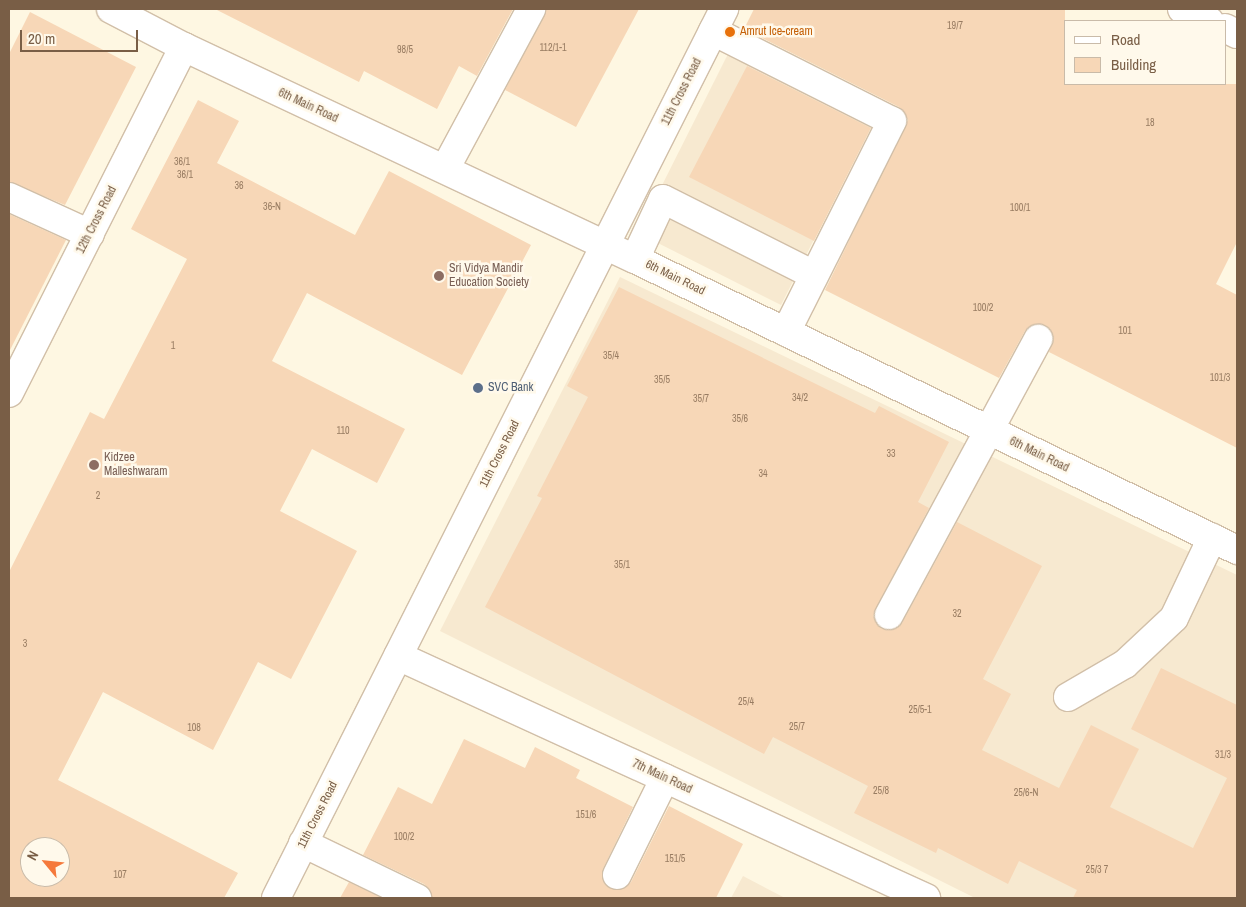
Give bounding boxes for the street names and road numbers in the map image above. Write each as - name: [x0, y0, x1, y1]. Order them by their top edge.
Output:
- street label: 11th Cross Road: [659, 56, 705, 128]
- street label: 6th Main Road: [276, 86, 340, 126]
- street label: 12th Cross Road: [74, 184, 120, 256]
- street label: 6th Main Road: [643, 257, 707, 299]
- street label: 11th Cross Road: [477, 418, 523, 490]
- street label: 6th Main Road: [1007, 434, 1071, 476]
- street label: 7th Main Road: [630, 757, 694, 797]
- street label: 11th Cross Road: [295, 779, 341, 851]

